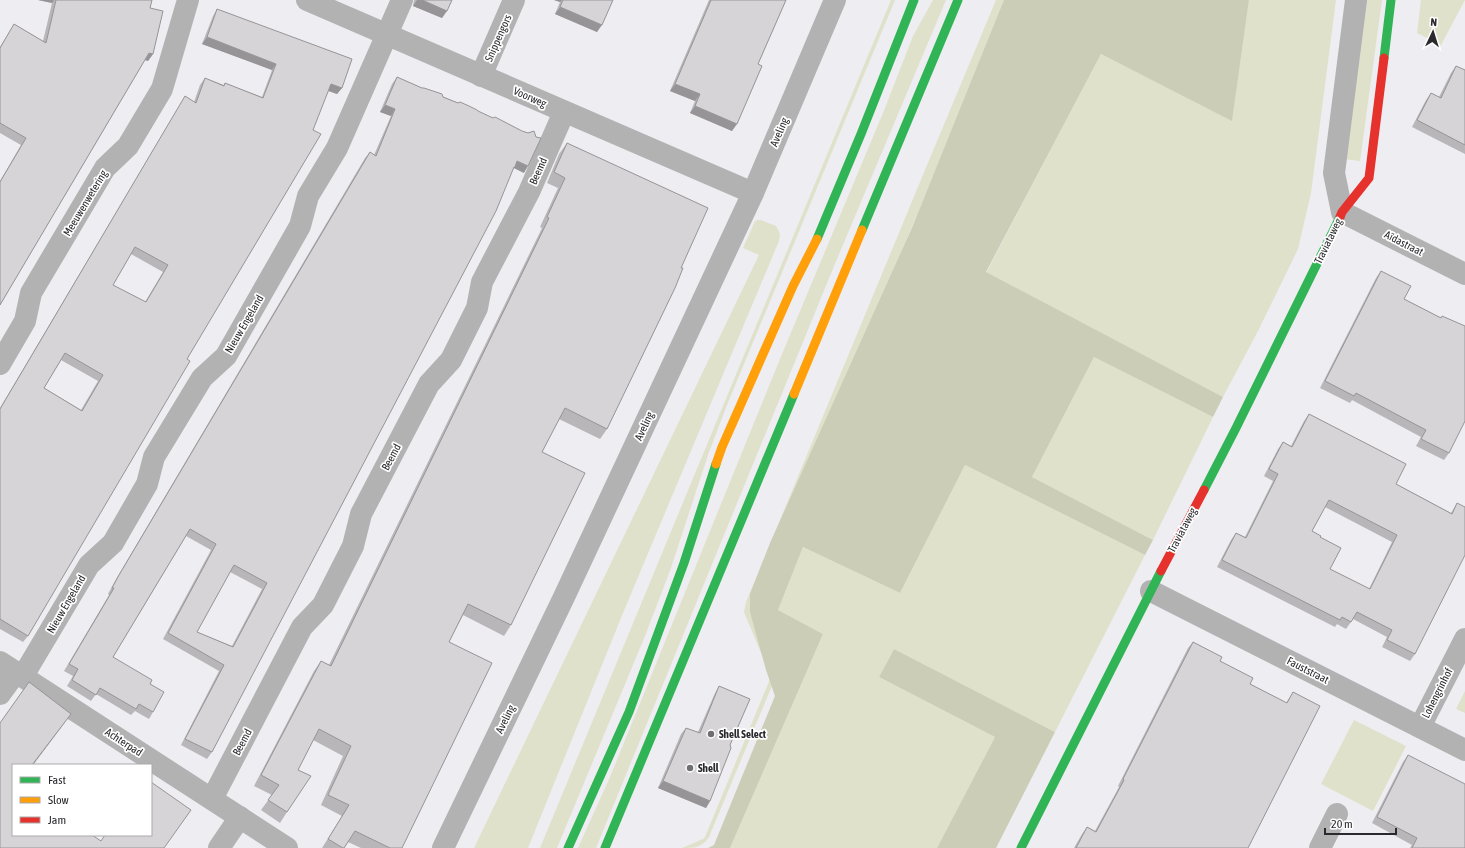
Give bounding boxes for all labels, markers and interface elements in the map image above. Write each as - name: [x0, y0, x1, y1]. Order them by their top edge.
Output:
- north arrow: [1413, 12, 1453, 52]
- street label: Snippengors: [482, 13, 514, 63]
- text: N: [1430, 16, 1437, 28]
- street label: Voorweg: [512, 84, 549, 110]
- street label: Aveling: [768, 115, 791, 148]
- street label: Beemd: [527, 156, 549, 186]
- street label: Meeuwenwetering: [61, 168, 110, 238]
- street label: Traviataweg: [1312, 216, 1344, 266]
- street label: Aïdastraat: [1383, 228, 1425, 258]
- street label: Nieuw Engeland: [222, 293, 266, 355]
- street label: Aveling: [632, 409, 656, 442]
- street label: Beemd: [379, 442, 403, 472]
- street label: Traviataweg: [1165, 505, 1199, 554]
- street label: Nieuw Engeland: [44, 573, 88, 635]
- street label: Fauststraat: [1285, 654, 1331, 686]
- street label: Lohengrinhof: [1419, 666, 1455, 720]
- street label: Aveling: [493, 703, 517, 735]
- street label: Achterpad: [103, 726, 145, 758]
- street label: Beemd: [230, 727, 254, 757]
- place label: Shell Select: [719, 728, 767, 740]
- marker: Shell Select: [706, 729, 716, 739]
- place label: Shell: [698, 762, 720, 774]
- marker: Shell: [685, 763, 695, 773]
- legend: [12, 764, 152, 836]
- text: Fast: [48, 773, 66, 787]
- text: Slow: [48, 793, 69, 807]
- scale bar: [1325, 810, 1396, 836]
- text: Jam: [48, 813, 66, 827]
- text: 20 m: [1331, 817, 1353, 831]

